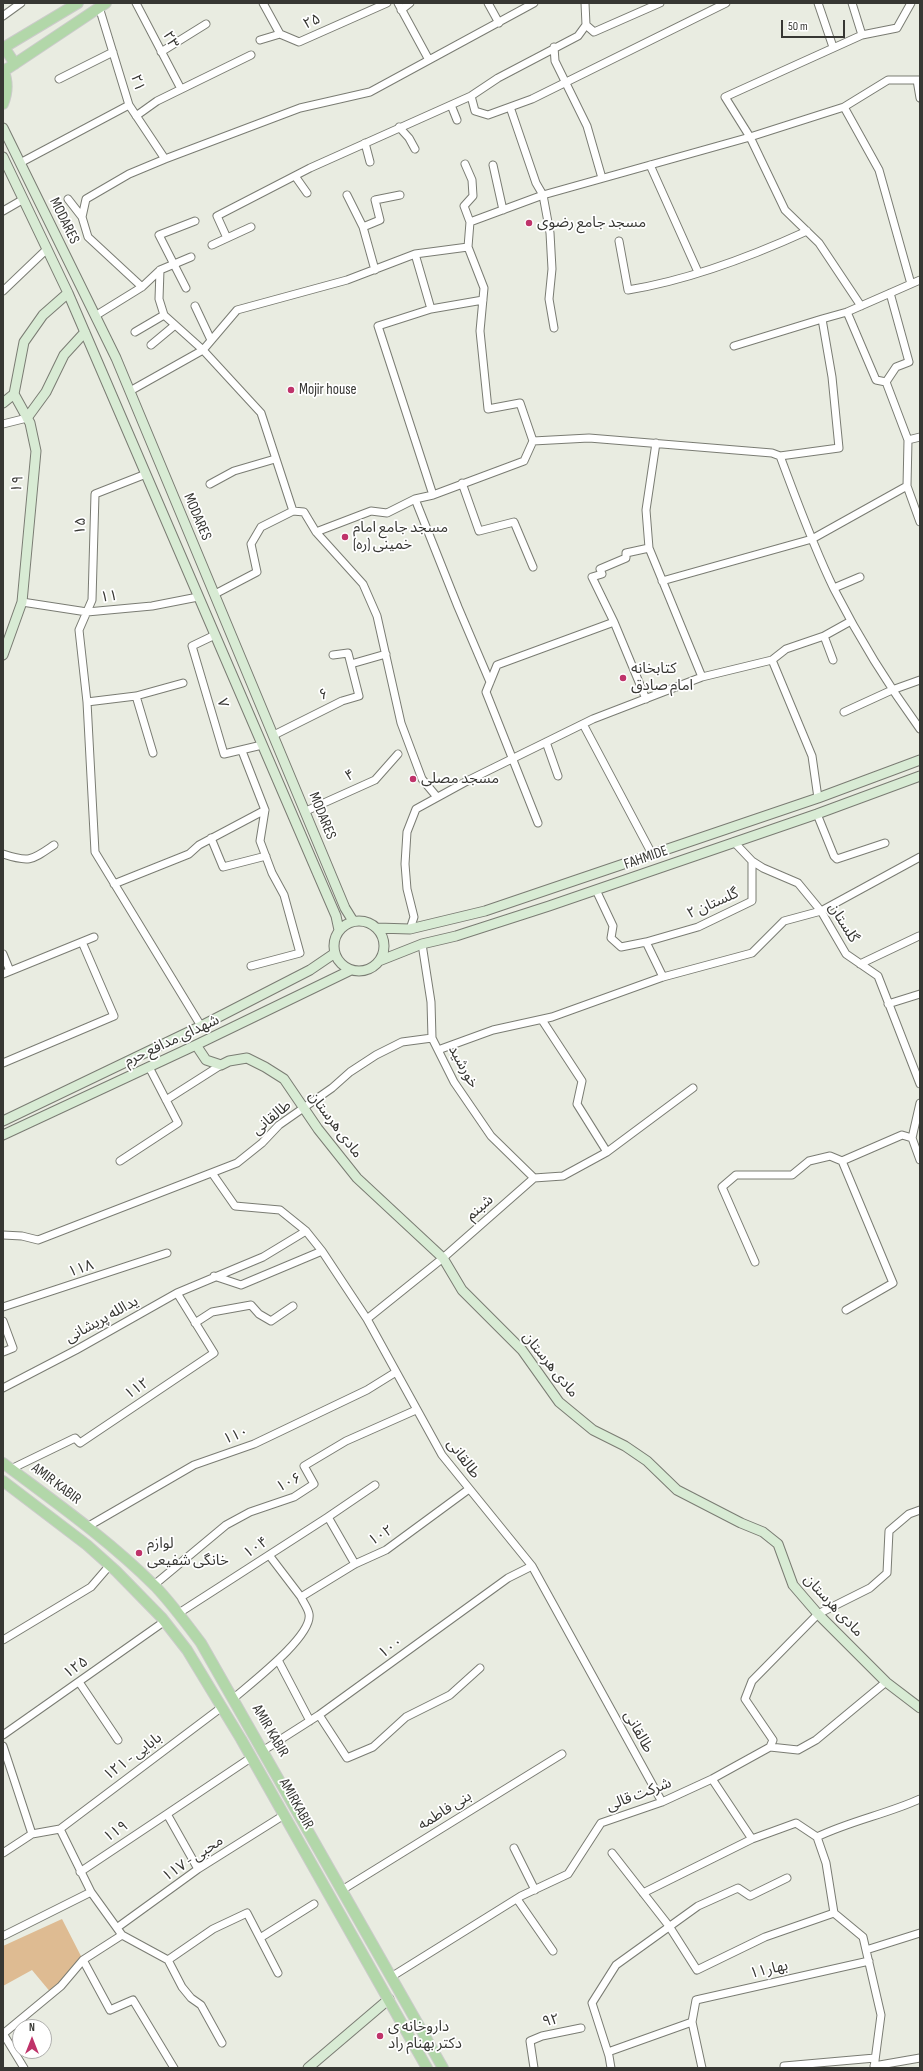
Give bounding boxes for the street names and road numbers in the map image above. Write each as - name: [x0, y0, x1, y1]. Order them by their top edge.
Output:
- street label: ۲۵: [301, 10, 323, 34]
- street label: ۲۳: [158, 28, 182, 52]
- street label: ۲۱: [126, 72, 148, 94]
- street label: MODARES: [45, 195, 83, 247]
- street label: ۱۹: [8, 475, 28, 493]
- street label: MODARES: [179, 491, 215, 543]
- street label: ۱۵: [72, 517, 90, 535]
- street label: ۱۱: [100, 587, 118, 607]
- street label: ۶: [316, 685, 332, 705]
- street label: ۷: [212, 696, 232, 710]
- street label: ۴: [342, 766, 358, 786]
- street label: MODARES: [304, 790, 340, 842]
- street label: FAHMIDE: [622, 842, 670, 874]
- street label: گلستان ۲: [684, 885, 742, 923]
- street label: گلستان: [824, 900, 862, 946]
- street label: شهدای مدافع حرم: [122, 1011, 222, 1071]
- street label: خورشید: [444, 1042, 482, 1092]
- street label: مادی هرستان: [304, 1088, 366, 1162]
- street label: طالقانی: [249, 1097, 295, 1139]
- street label: شبنم: [463, 1191, 497, 1225]
- street label: ۱۱۸: [66, 1256, 96, 1282]
- street label: یدالله پریشانی: [62, 1293, 142, 1347]
- street label: مادی هرستان: [518, 1329, 582, 1401]
- street label: ۱۱۲: [121, 1374, 153, 1404]
- street label: ۱۱۰: [221, 1423, 251, 1449]
- street label: طالقانی: [442, 1436, 484, 1482]
- street label: AMIR KABIR: [28, 1459, 84, 1509]
- street label: ۱۰۶: [273, 1469, 305, 1497]
- street label: ۱۰۲: [365, 1522, 397, 1550]
- street label: ۱۰۴: [240, 1533, 272, 1563]
- street label: مادی هرستان: [799, 1571, 867, 1641]
- street label: ۱۰۰: [375, 1633, 407, 1663]
- street label: ۱۲۵: [60, 1653, 92, 1683]
- street label: AMIR KABIR: [248, 1702, 292, 1760]
- street label: طالقانی: [619, 1708, 657, 1756]
- street label: بابایی - ۱۲۱: [100, 1729, 166, 1785]
- street label: شرکت قالی: [604, 1774, 674, 1816]
- street label: AMIRKABIR: [275, 1776, 317, 1832]
- street label: بنی فاطمه: [415, 1788, 475, 1834]
- street label: ۱۱۹: [100, 1817, 132, 1847]
- street label: محبی - ۱۱۷: [159, 1832, 227, 1886]
- street label: بهار۱۱: [748, 1957, 790, 1983]
- street label: ۹۲: [541, 2010, 561, 2032]

